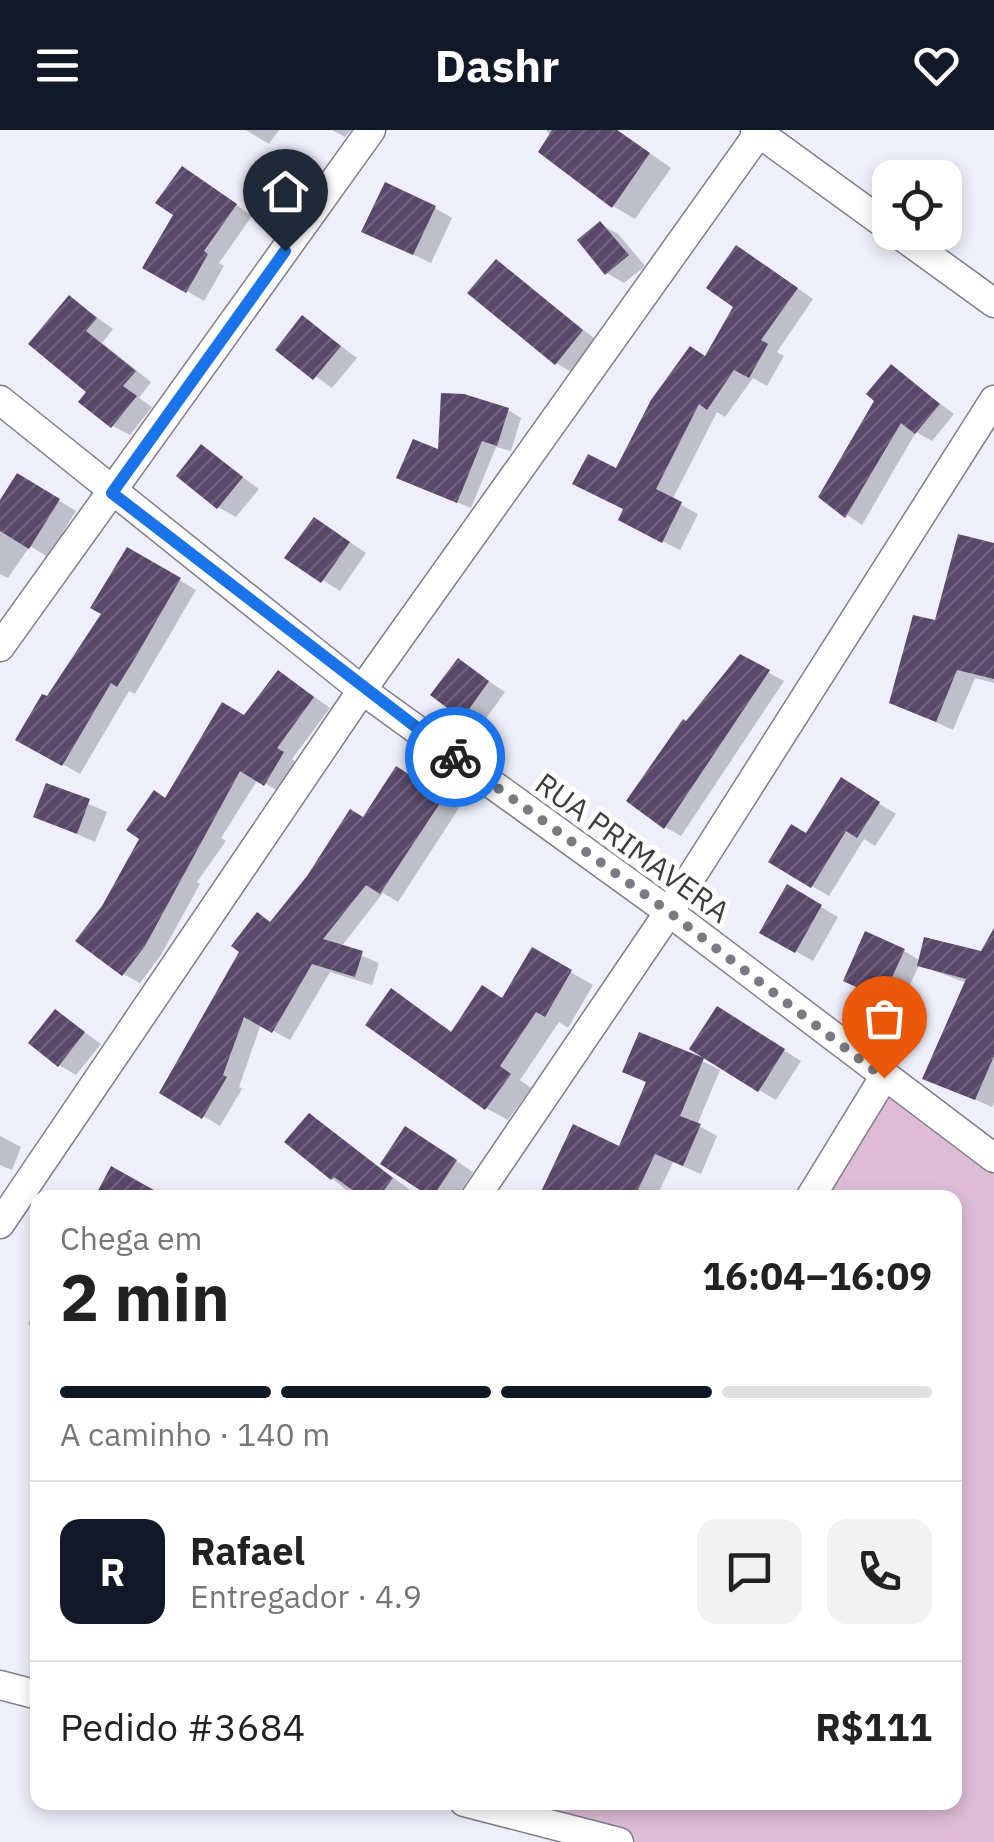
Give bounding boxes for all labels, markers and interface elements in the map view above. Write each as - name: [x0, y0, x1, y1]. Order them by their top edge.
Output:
- text: Dashr: [435, 36, 559, 94]
- icon: menu: [30, 38, 85, 93]
- icon: heart: [909, 38, 964, 93]
- pin: [243, 149, 328, 252]
- map controls: [872, 160, 962, 250]
- button: locate: [872, 160, 962, 250]
- icon: home: [258, 164, 313, 219]
- courier: [405, 707, 505, 807]
- icon: bike: [428, 730, 483, 785]
- street label: RUA PRIMAVERA: [528, 763, 738, 931]
- pin: [842, 976, 927, 1079]
- icon: bag: [857, 991, 912, 1046]
- text: Chega em: [60, 1217, 203, 1259]
- text: 16:04–16:09: [702, 1251, 932, 1300]
- text: 2 min: [60, 1254, 230, 1339]
- text: A caminho · 140 m: [60, 1413, 330, 1455]
- button: chat: [697, 1519, 802, 1624]
- button: phone: [827, 1519, 932, 1624]
- text: Rafael: [190, 1526, 305, 1575]
- text: R: [100, 1547, 125, 1596]
- text: Entregador · 4.9: [190, 1575, 422, 1617]
- text: Pedido #3684: [60, 1702, 305, 1751]
- text: R$111: [815, 1702, 932, 1751]

